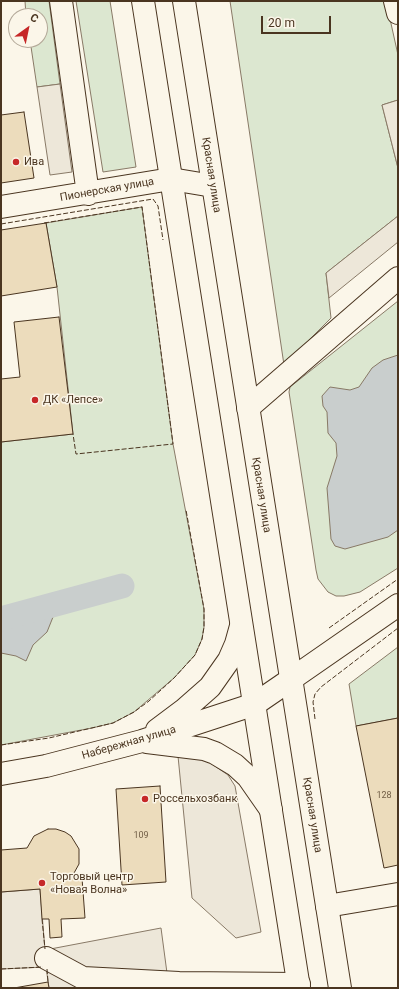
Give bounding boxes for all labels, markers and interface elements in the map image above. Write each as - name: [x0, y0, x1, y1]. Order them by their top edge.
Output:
- north arrow: [8, 8, 48, 48]
- scale bar: [263, 8, 333, 34]
- text: С: [28, 11, 41, 26]
- text: 20 m: [268, 16, 295, 30]
- street label: Красная улица: [199, 136, 223, 214]
- place label: Ива: [24, 155, 44, 169]
- marker: Ива: [11, 157, 21, 167]
- street label: Пионерская улица: [59, 175, 155, 205]
- place label: ДК «Лепсе»: [43, 393, 103, 407]
- marker: ДК «Лепсе»: [30, 395, 40, 405]
- street label: Красная улица: [249, 456, 273, 534]
- street label: Набережная улица: [80, 723, 178, 763]
- street label: Красная улица: [300, 776, 324, 854]
- house number: 128: [376, 791, 392, 801]
- place label: Россельхозбанк: [153, 792, 237, 806]
- marker: Россельхозбанк: [140, 794, 150, 804]
- house number: 109: [133, 831, 149, 841]
- place label: Торговый центр «Новая Волна»: [50, 870, 133, 896]
- marker: Торговый центр «Новая Волна»: [37, 878, 47, 888]

